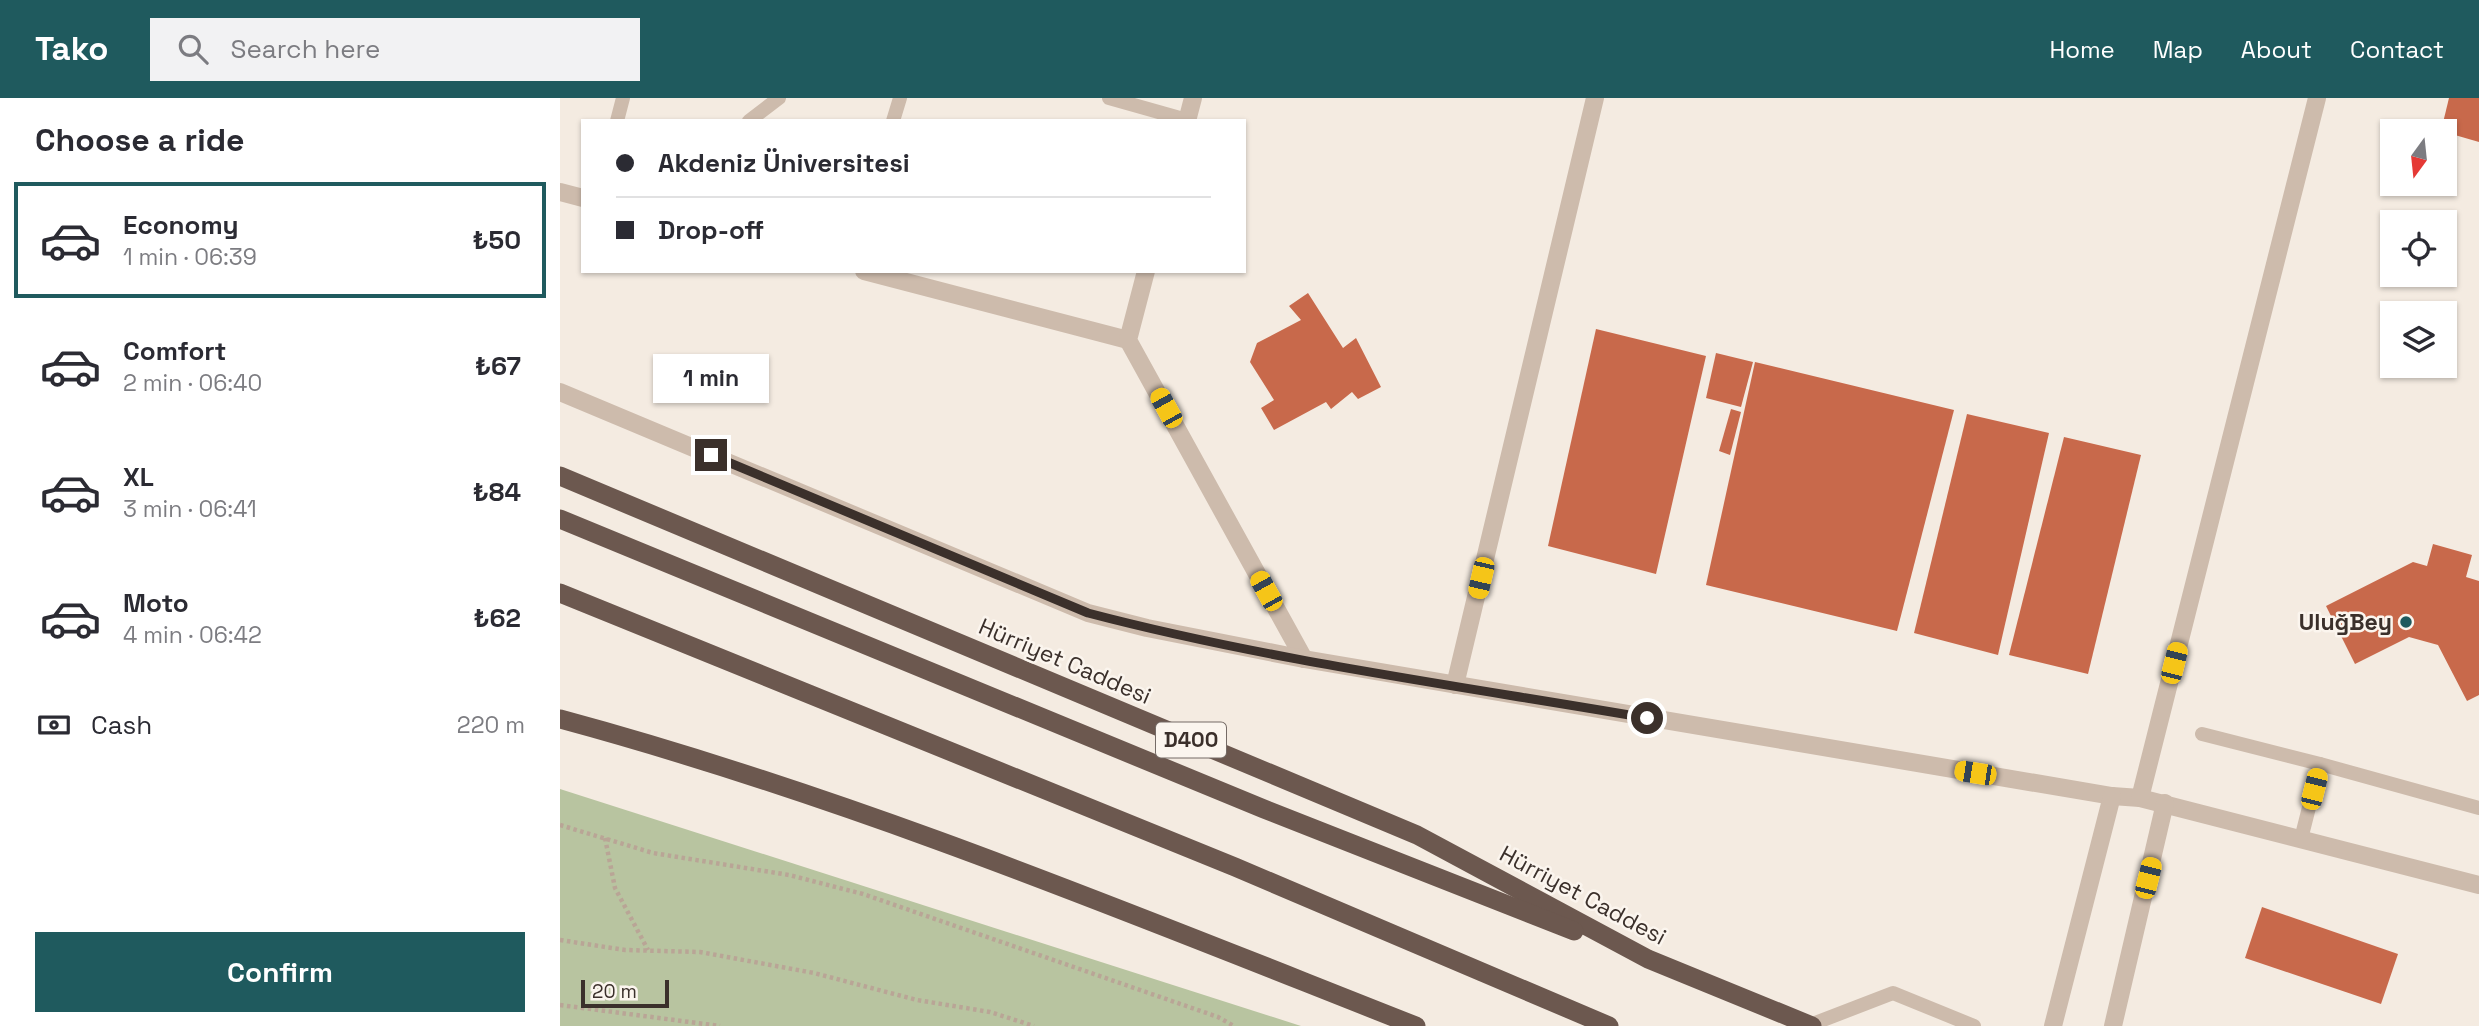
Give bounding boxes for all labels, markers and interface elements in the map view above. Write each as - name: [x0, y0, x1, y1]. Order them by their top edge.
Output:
- search box: [150, 18, 640, 81]
- text: Tako: [35, 28, 108, 70]
- icon: search: [174, 30, 212, 68]
- text: Search here: [230, 32, 380, 66]
- text: Home: [2049, 34, 2115, 65]
- text: Map: [2153, 34, 2203, 65]
- text: About: [2241, 34, 2312, 65]
- text: Contact: [2350, 34, 2444, 65]
- north arrow: [2380, 119, 2457, 196]
- map controls: [2380, 119, 2457, 378]
- text: Choose a ride: [35, 120, 245, 160]
- text: Akdeniz Üniversitesi: [658, 146, 910, 180]
- text: Economy: [123, 208, 239, 242]
- icon: car: [39, 209, 102, 272]
- button: locate: [2380, 210, 2457, 287]
- text: Drop-off: [658, 213, 764, 247]
- text: ₺50: [472, 223, 521, 257]
- text: 1 min · 06:39: [123, 242, 257, 272]
- button: layers: [2380, 301, 2457, 378]
- text: Comfort: [123, 334, 226, 368]
- icon: car: [39, 335, 102, 398]
- text: ₺67: [475, 349, 521, 383]
- callout: 1 min: [653, 354, 769, 402]
- text: 1 min: [683, 363, 739, 393]
- text: 2 min · 06:40: [123, 368, 262, 398]
- car: [1147, 385, 1186, 431]
- route end: [695, 439, 727, 471]
- text: XL: [123, 460, 154, 494]
- icon: car: [39, 461, 102, 524]
- text: ₺84: [473, 475, 521, 509]
- text: 3 min · 06:41: [123, 494, 257, 524]
- car: [1467, 555, 1496, 601]
- car: [1247, 568, 1286, 614]
- text: Moto: [123, 586, 189, 620]
- icon: car: [39, 587, 102, 650]
- text: ₺62: [474, 601, 521, 635]
- place label: UluğBey: [2299, 607, 2392, 637]
- street label: Hürriyet Caddesi: [974, 611, 1156, 711]
- marker: UluğBey: [2398, 614, 2414, 630]
- text: 4 min · 06:42: [123, 620, 262, 650]
- car: [2159, 640, 2190, 686]
- route start: [1631, 702, 1663, 734]
- icon: cash: [35, 706, 73, 744]
- text: Cash: [91, 708, 152, 742]
- text: 220 m: [457, 710, 525, 740]
- road number: D400: [1156, 722, 1226, 758]
- car: [1953, 759, 1998, 787]
- car: [2299, 766, 2330, 812]
- street label: Hürriyet Caddesi: [1494, 838, 1672, 952]
- car: [2133, 855, 2164, 901]
- button: Confirm: [35, 932, 525, 1012]
- scale bar: [581, 977, 668, 1009]
- text: 20 m: [592, 979, 637, 1004]

